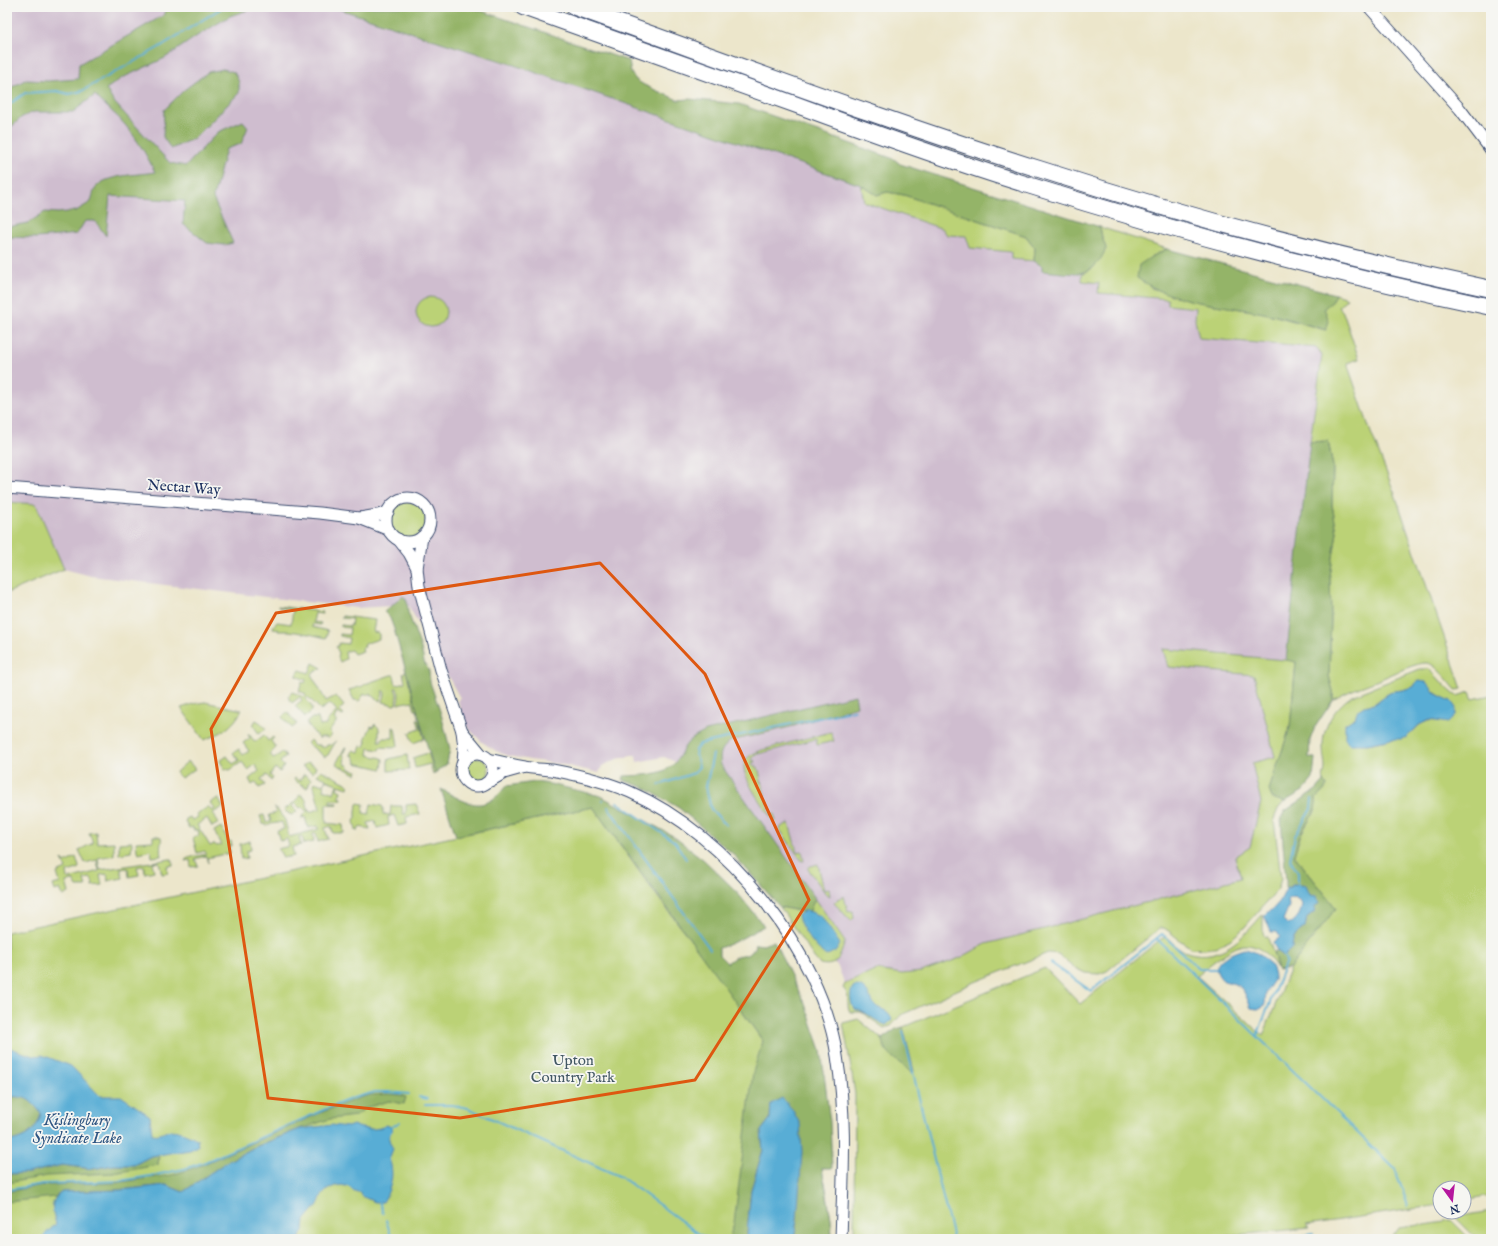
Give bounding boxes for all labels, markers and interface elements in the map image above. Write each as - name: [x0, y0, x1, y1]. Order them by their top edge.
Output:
- street label: Nectar Way: [147, 475, 222, 500]
- park label: Upton Country Park: [531, 1051, 616, 1087]
- water label: Kislingbury Syndicate Lake: [32, 1111, 122, 1149]
- north arrow: [1432, 1180, 1472, 1220]
- text: N: [1447, 1200, 1462, 1217]

